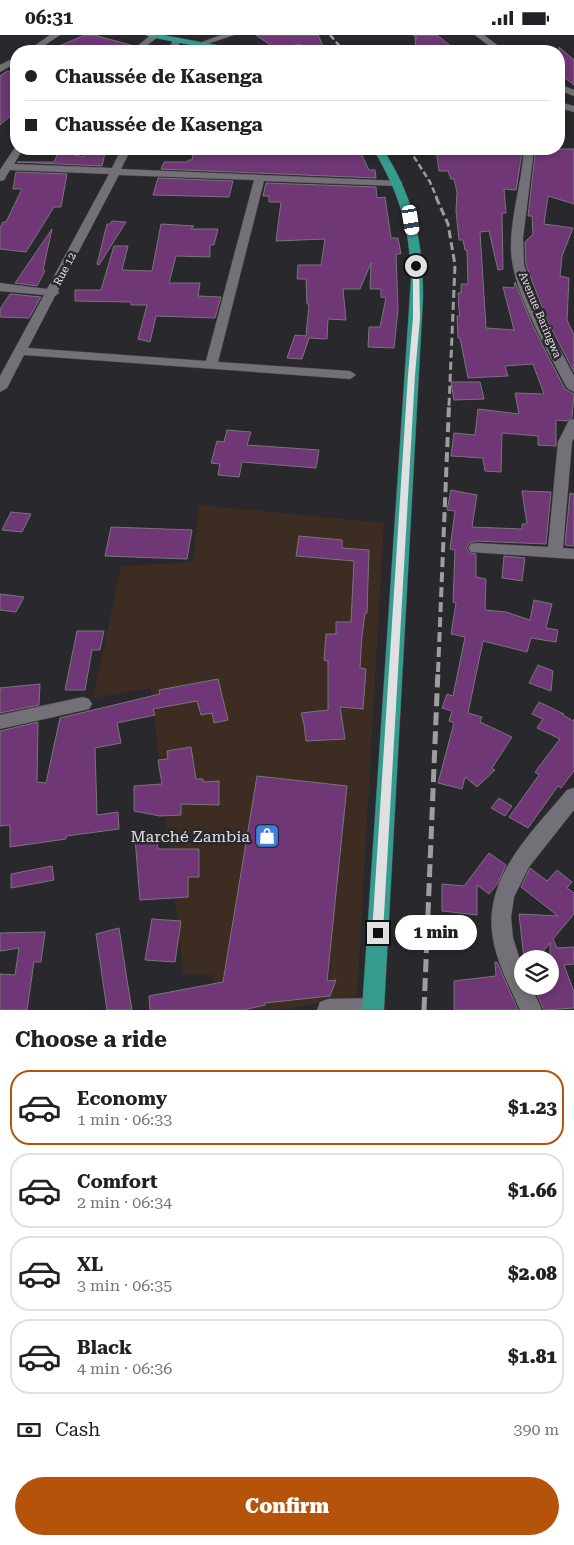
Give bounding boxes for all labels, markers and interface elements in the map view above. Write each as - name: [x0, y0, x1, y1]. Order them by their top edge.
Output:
- text: 06:31: [25, 6, 74, 29]
- text: Chaussée de Kasenga: [55, 65, 263, 88]
- text: Chaussée de Kasenga: [55, 113, 263, 136]
- car: [401, 204, 420, 236]
- street label: Rue 12: [51, 250, 79, 288]
- route start: [405, 255, 427, 277]
- street label: Avenue Baringwa: [516, 270, 564, 360]
- shop icon: Marché Zambia: [254, 823, 280, 849]
- place label: Marché Zambia: [130, 827, 250, 846]
- callout: 1 min: [396, 915, 478, 951]
- route end: [367, 922, 389, 944]
- text: 1 min: [414, 923, 458, 942]
- map controls: [514, 950, 559, 995]
- button: layers: [514, 950, 559, 995]
- text: Choose a ride: [15, 1027, 167, 1052]
- icon: car: [17, 1085, 62, 1130]
- text: Economy: [77, 1087, 167, 1110]
- text: $1.23: [508, 1096, 557, 1119]
- text: 1 min · 06:33: [77, 1110, 172, 1129]
- icon: car: [17, 1168, 62, 1213]
- text: Comfort: [77, 1170, 158, 1193]
- text: $1.66: [508, 1179, 557, 1202]
- text: 2 min · 06:34: [77, 1193, 172, 1212]
- icon: car: [17, 1251, 62, 1296]
- text: XL: [77, 1253, 103, 1276]
- text: $2.08: [508, 1262, 557, 1285]
- text: 3 min · 06:35: [77, 1276, 172, 1295]
- icon: car: [17, 1334, 62, 1379]
- text: Black: [77, 1336, 132, 1359]
- text: $1.81: [508, 1345, 557, 1368]
- text: 4 min · 06:36: [77, 1359, 172, 1378]
- icon: cash: [15, 1416, 43, 1444]
- text: Cash: [55, 1418, 100, 1441]
- text: 390 m: [513, 1420, 559, 1439]
- button: Confirm: [15, 1477, 559, 1535]

